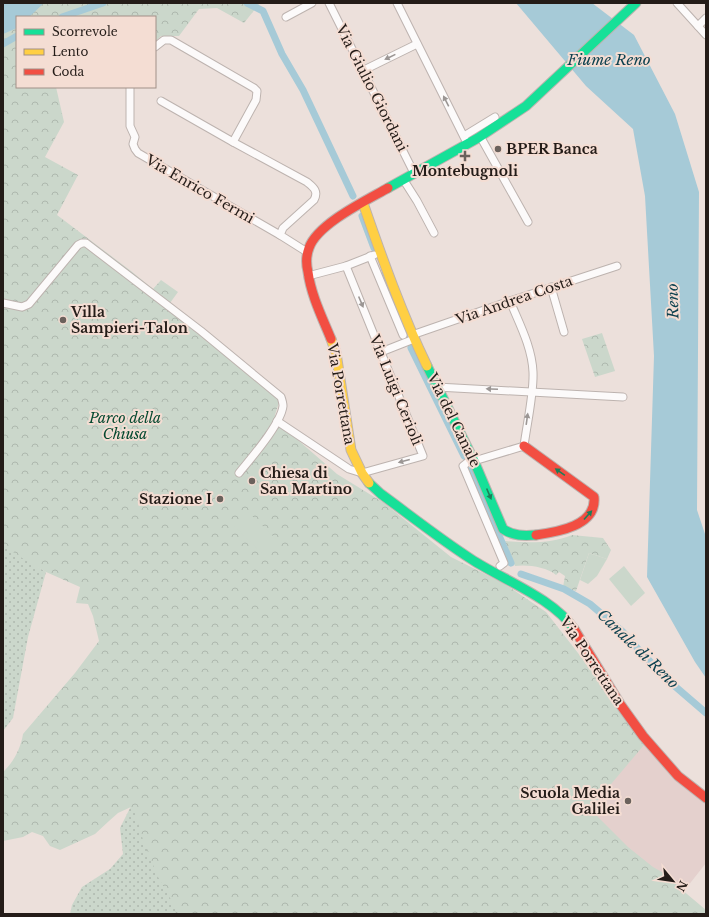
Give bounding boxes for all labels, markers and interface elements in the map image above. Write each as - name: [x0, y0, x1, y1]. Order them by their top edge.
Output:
- legend: [16, 16, 156, 88]
- street label: Via Giulio Giordani: [332, 20, 412, 155]
- text: Scorrevole: [52, 24, 118, 39]
- text: Lento: [52, 44, 88, 59]
- water label: Fiume Reno: [566, 50, 651, 69]
- one-way arrow: [385, 54, 396, 60]
- text: Coda: [52, 64, 85, 79]
- one-way arrow: [443, 95, 449, 107]
- place label: BPER Banca: [506, 140, 598, 158]
- marker: BPER Banca: [493, 144, 503, 154]
- street label: Via Enrico Fermi: [142, 150, 258, 228]
- marker: Montebugnoli: [460, 151, 470, 161]
- place label: Montebugnoli: [412, 162, 518, 180]
- street label: Via Andrea Costa: [452, 271, 575, 329]
- water label: Reno: [662, 283, 683, 320]
- one-way arrow: [358, 296, 364, 308]
- place label: Villa Sampieri-Talon: [70, 303, 188, 337]
- marker: Villa Sampieri-Talon: [58, 315, 68, 325]
- street label: Via Luigi Cerioli: [365, 331, 427, 448]
- street label: Via Porrettana: [323, 341, 359, 446]
- street label: Via del Canale: [423, 369, 485, 470]
- one-way arrow: [486, 386, 498, 393]
- park label: Parco della Chiusa: [88, 409, 161, 443]
- one-way arrow: [524, 412, 530, 425]
- one-way arrow: [398, 458, 410, 464]
- place label: Chiesa di San Martino: [260, 464, 352, 498]
- one-way arrow: [555, 468, 565, 476]
- marker: Chiesa di San Martino: [247, 476, 257, 486]
- one-way arrow: [485, 488, 492, 500]
- place label: Stazione I: [139, 490, 212, 508]
- marker: Stazione I: [215, 494, 225, 504]
- one-way arrow: [583, 510, 592, 520]
- water label: Canale di Reno: [594, 605, 683, 692]
- street label: Via Porrettana: [555, 613, 628, 709]
- place label: Scuola Media Galilei: [520, 784, 620, 818]
- marker: Scuola Media Galilei: [623, 796, 633, 806]
- north arrow: [653, 861, 693, 901]
- text: N: [673, 878, 690, 894]

